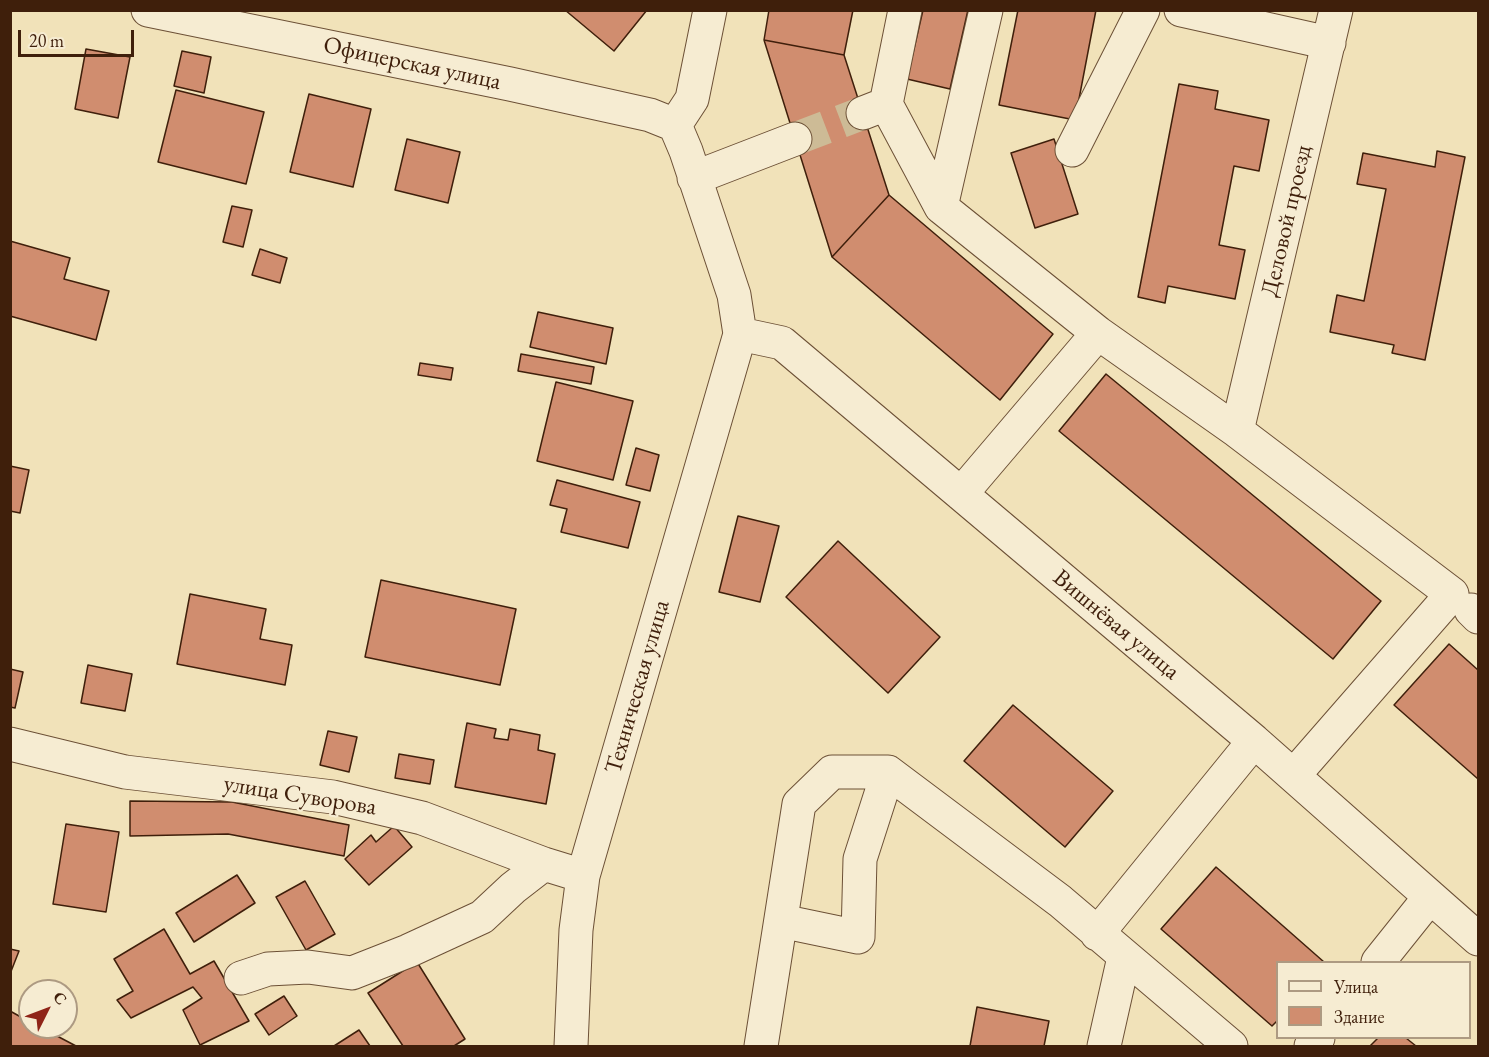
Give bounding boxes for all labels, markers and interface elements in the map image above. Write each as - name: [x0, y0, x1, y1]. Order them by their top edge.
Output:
- scale bar: [21, 18, 136, 56]
- text: 20 m: [29, 29, 64, 52]
- street label: Офицерская улица: [321, 31, 503, 97]
- street label: Деловой проезд: [1256, 142, 1318, 300]
- street label: Вишнёвая улица: [1047, 564, 1185, 686]
- street label: Техническая улица: [599, 597, 677, 777]
- street label: улица Суворова: [221, 770, 379, 822]
- legend: [1276, 961, 1471, 1039]
- text: Улица: [1334, 975, 1378, 998]
- north arrow: [18, 979, 78, 1039]
- text: С: [49, 987, 72, 1009]
- text: Здание: [1334, 1005, 1384, 1028]

